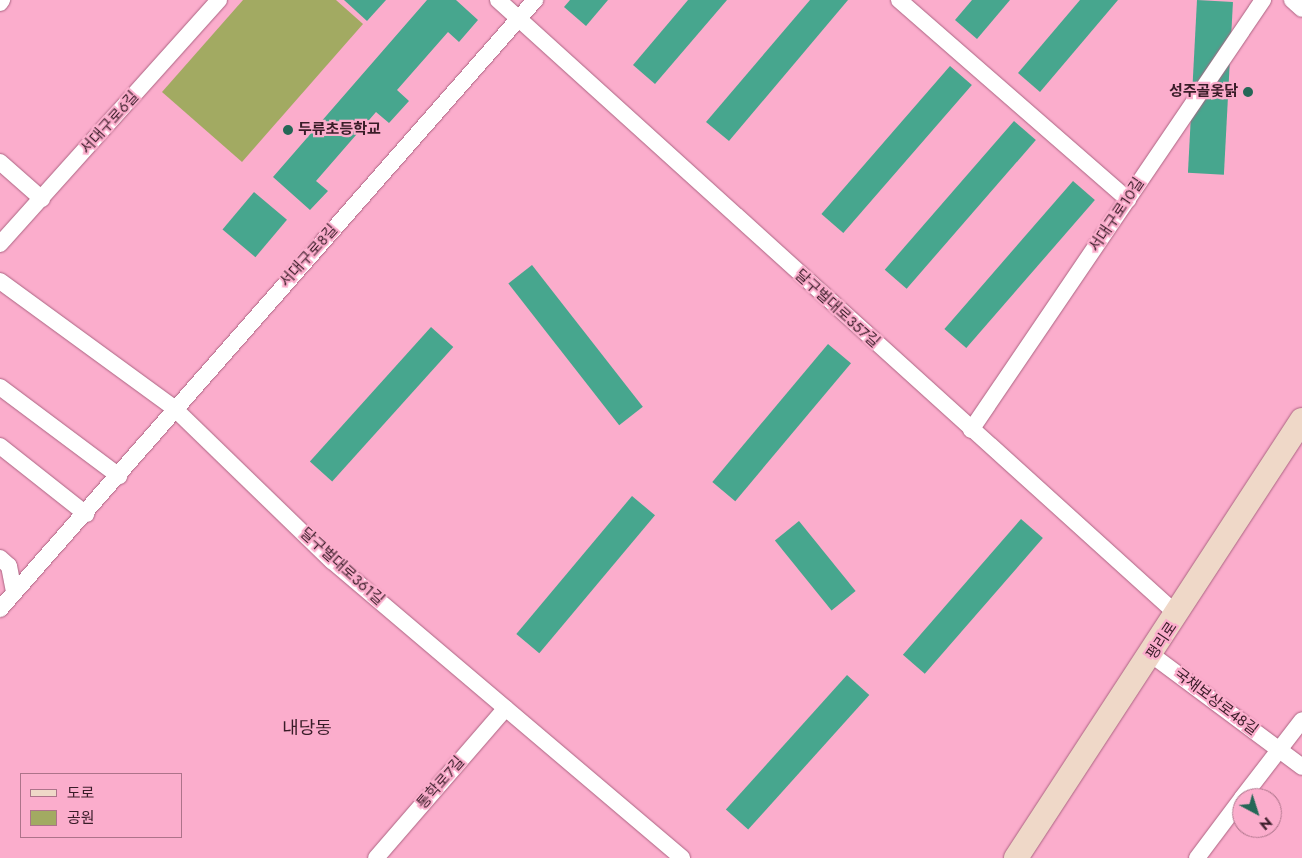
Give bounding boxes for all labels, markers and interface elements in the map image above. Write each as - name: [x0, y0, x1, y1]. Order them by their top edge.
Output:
- place label: 성주골옻닭: [1169, 83, 1238, 101]
- marker: 성주골옻닭: [1242, 86, 1254, 98]
- street label: 서대구로6길: [77, 88, 143, 158]
- place label: 두류초등학교: [298, 121, 381, 139]
- marker: 두류초등학교: [282, 124, 294, 136]
- street label: 서대구로10길: [1086, 175, 1148, 255]
- street label: 서대구로8길: [276, 221, 342, 291]
- street label: 달구벌대로357길: [791, 266, 883, 352]
- street label: 달구벌대로361길: [296, 525, 388, 609]
- street label: 평리로: [1143, 619, 1181, 663]
- street label: 국채보상로48길: [1171, 665, 1261, 739]
- district label: 내당동: [282, 717, 332, 739]
- street label: 통학로7길: [414, 753, 468, 813]
- legend: [20, 773, 182, 838]
- text: 도로: [67, 782, 95, 804]
- north arrow: [1232, 788, 1282, 838]
- text: 공원: [67, 807, 95, 829]
- text: N: [1255, 812, 1277, 835]

